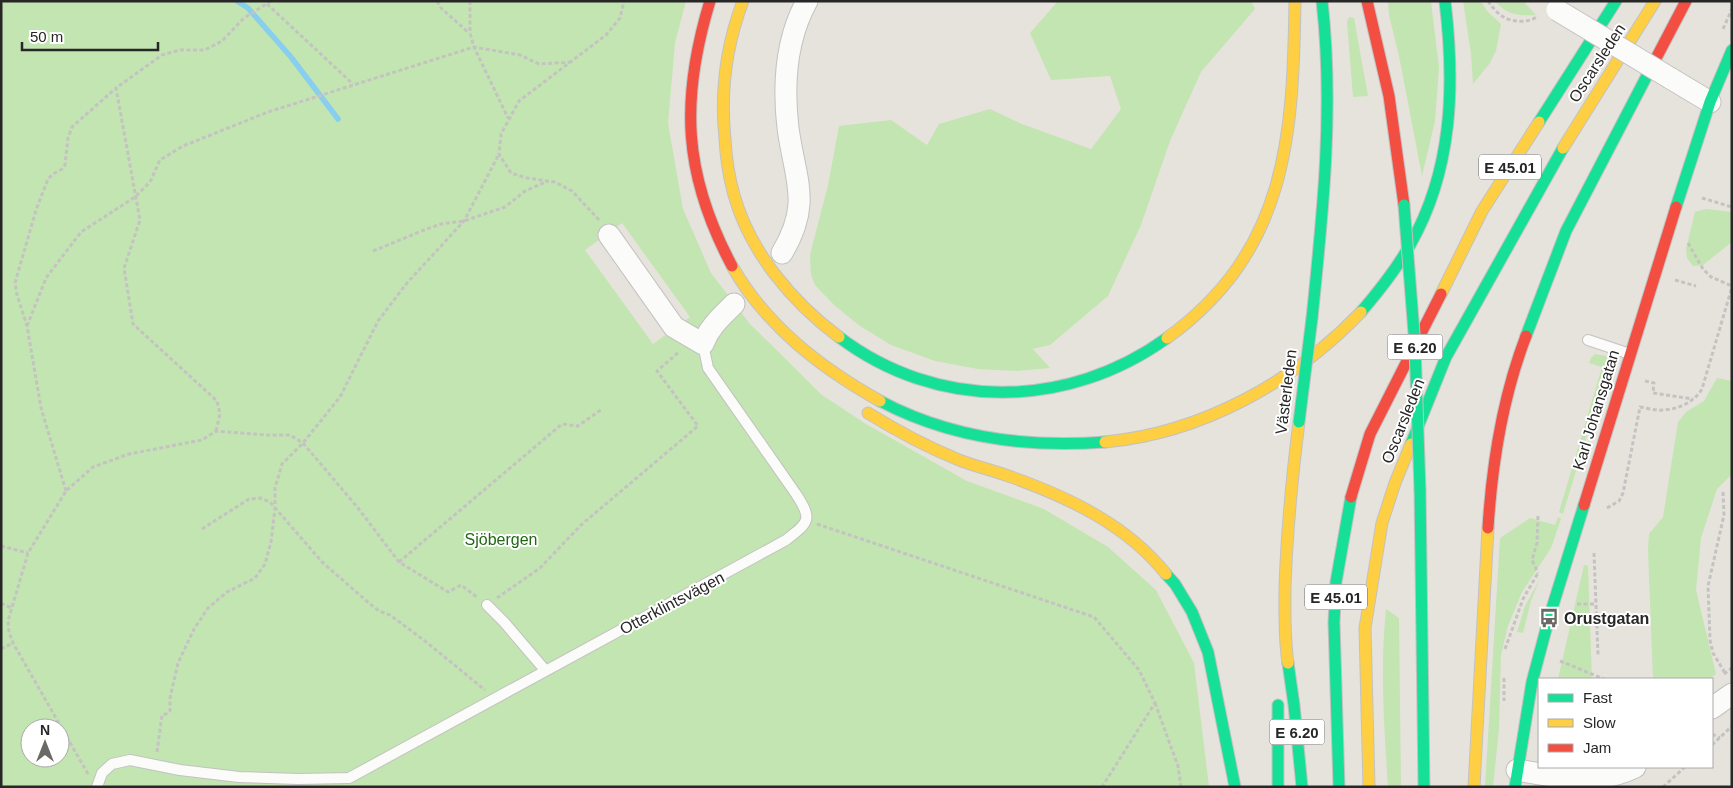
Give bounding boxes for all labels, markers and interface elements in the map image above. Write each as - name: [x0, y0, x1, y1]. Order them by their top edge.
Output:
- scale bar: [22, 20, 159, 52]
- street label: Oscarsleden: [1565, 21, 1629, 105]
- text: 50 m: [30, 28, 63, 45]
- road number: E 45.01: [1479, 154, 1541, 180]
- road number: E 6.20: [1388, 334, 1442, 360]
- street label: Karl Johansgatan: [1570, 348, 1622, 472]
- street label: Västerleden: [1272, 349, 1300, 435]
- street label: Oscarsleden: [1378, 376, 1428, 466]
- park label: Sjöbergen: [465, 531, 537, 548]
- street label: Otterklintsvägen: [617, 568, 727, 638]
- road number: E 45.01: [1305, 584, 1367, 610]
- bus stop icon: Orustgatan: [1538, 607, 1560, 629]
- place label: Orustgatan: [1564, 610, 1649, 627]
- legend: [1538, 678, 1713, 768]
- text: Fast: [1583, 689, 1613, 706]
- text: Slow: [1583, 714, 1616, 731]
- north arrow: [20, 718, 70, 768]
- road number: E 6.20: [1270, 720, 1324, 744]
- text: N: [40, 722, 50, 738]
- text: Jam: [1583, 739, 1611, 756]

